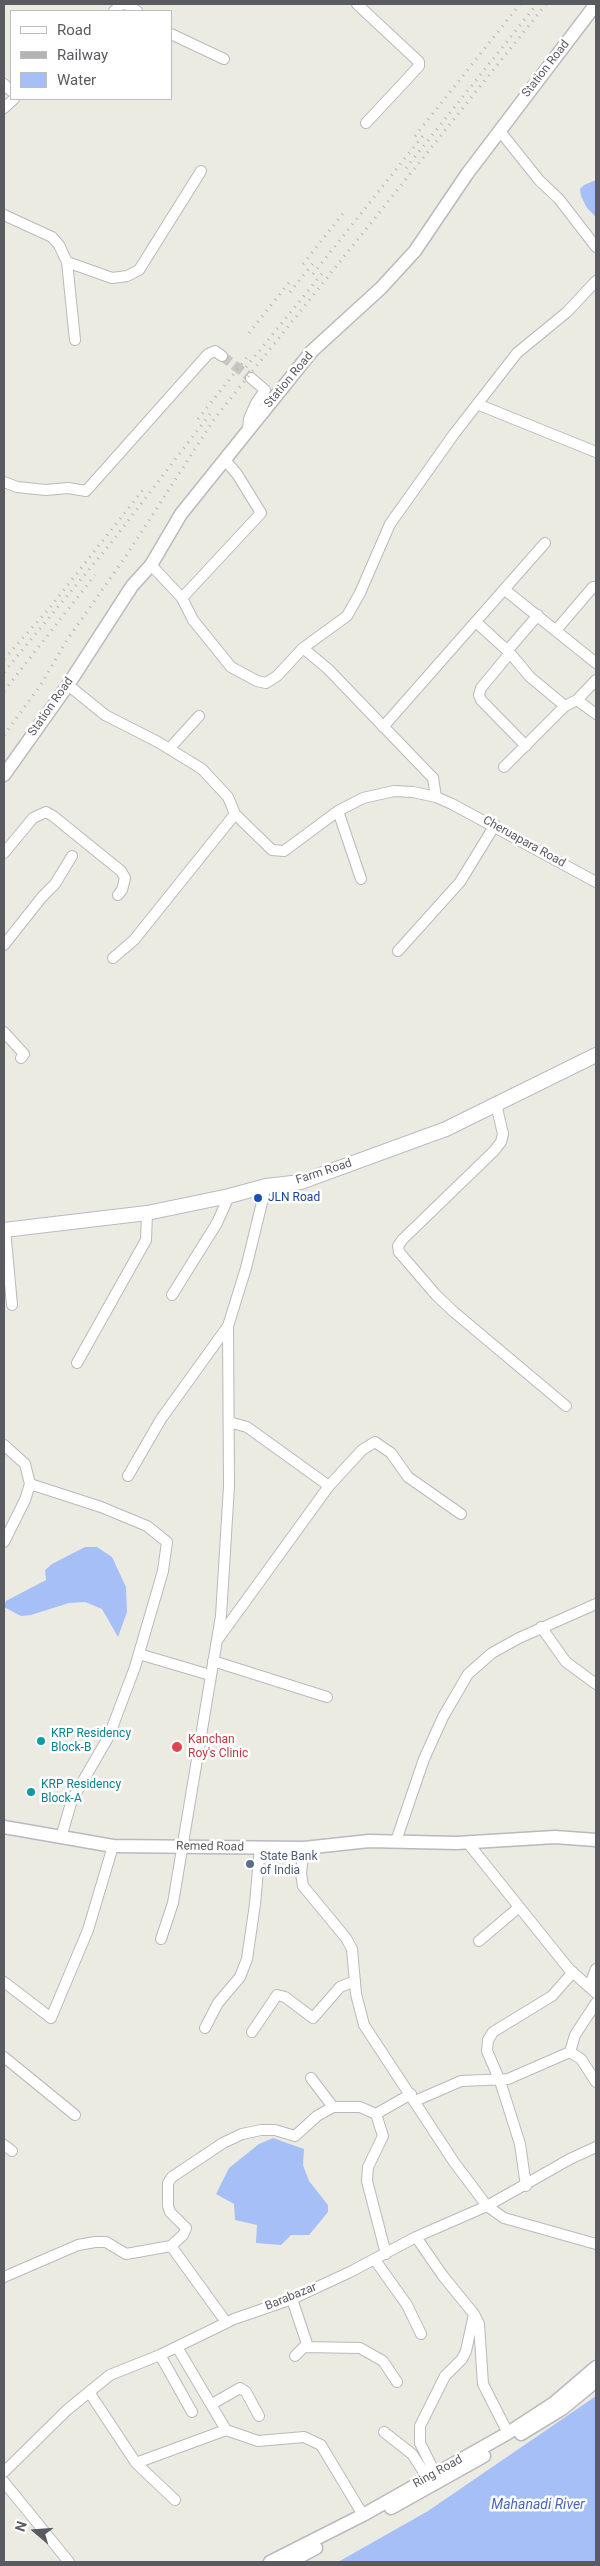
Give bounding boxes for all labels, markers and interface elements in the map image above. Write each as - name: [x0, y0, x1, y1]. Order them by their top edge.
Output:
- legend: [10, 10, 172, 100]
- text: Road: [57, 21, 91, 39]
- street label: Station Road: [519, 38, 573, 100]
- text: Railway: [57, 46, 108, 64]
- text: Water: [57, 71, 96, 89]
- street label: Station Road: [262, 349, 316, 411]
- street label: Station Road: [25, 675, 77, 739]
- street label: Cheruapara Road: [480, 813, 568, 871]
- street label: Farm Road: [294, 1156, 354, 1188]
- place label: JLN Road: [268, 1191, 320, 1205]
- marker: JLN Road: [252, 1192, 264, 1204]
- place label: KRP Residency Block-B: [51, 1727, 131, 1755]
- place label: Kanchan Roy's Clinic: [188, 1733, 248, 1761]
- marker: KRP Residency Block-B: [35, 1735, 47, 1747]
- marker: Kanchan Roy's Clinic: [170, 1740, 184, 1754]
- place label: KRP Residency Block-A: [41, 1778, 121, 1806]
- marker: KRP Residency Block-A: [25, 1786, 37, 1798]
- street label: Remed Road: [176, 1839, 244, 1855]
- place label: State Bank of India: [260, 1850, 318, 1878]
- marker: State Bank of India: [244, 1858, 256, 1870]
- street label: Barabazar: [263, 2280, 319, 2314]
- street label: Ring Road: [411, 2453, 465, 2491]
- water label: Mahanadi River: [491, 2497, 585, 2513]
- north arrow: [10, 2506, 60, 2556]
- text: N: [12, 2519, 30, 2534]

